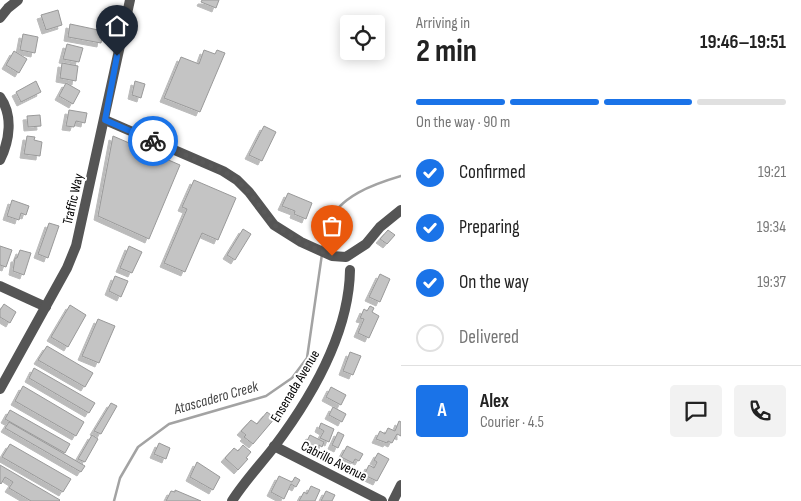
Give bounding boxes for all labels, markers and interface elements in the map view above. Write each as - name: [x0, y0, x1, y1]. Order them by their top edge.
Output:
- pin: [96, 5, 138, 56]
- icon: home: [103, 12, 131, 40]
- text: Arriving in: [416, 14, 470, 33]
- map controls: [340, 15, 385, 60]
- button: locate: [340, 15, 385, 60]
- text: 19:46–19:51: [700, 31, 786, 54]
- text: 2 min: [416, 32, 477, 71]
- text: On the way · 90 m: [416, 113, 510, 132]
- courier: [128, 116, 178, 166]
- icon: bike: [139, 127, 167, 155]
- icon: check: [416, 159, 444, 187]
- text: Confirmed: [459, 161, 526, 184]
- text: 19:21: [758, 163, 786, 182]
- street label: Traffic Way: [59, 171, 87, 226]
- pin: [311, 205, 353, 256]
- icon: bag: [318, 212, 346, 240]
- icon: check: [416, 214, 444, 242]
- text: Preparing: [459, 216, 520, 239]
- text: 19:34: [757, 218, 786, 237]
- icon: check: [416, 269, 444, 297]
- text: On the way: [459, 271, 529, 294]
- text: 19:37: [757, 273, 786, 292]
- text: Delivered: [459, 326, 519, 349]
- street label: Ensenada Avenue: [267, 347, 323, 425]
- water label: Atascadero Creek: [171, 377, 261, 419]
- button: chat: [670, 385, 722, 437]
- button: phone: [734, 385, 786, 437]
- text: Alex: [480, 390, 509, 413]
- text: A: [437, 399, 447, 422]
- text: Courier · 4.5: [480, 413, 544, 432]
- street label: Cabrillo Avenue: [298, 437, 370, 485]

